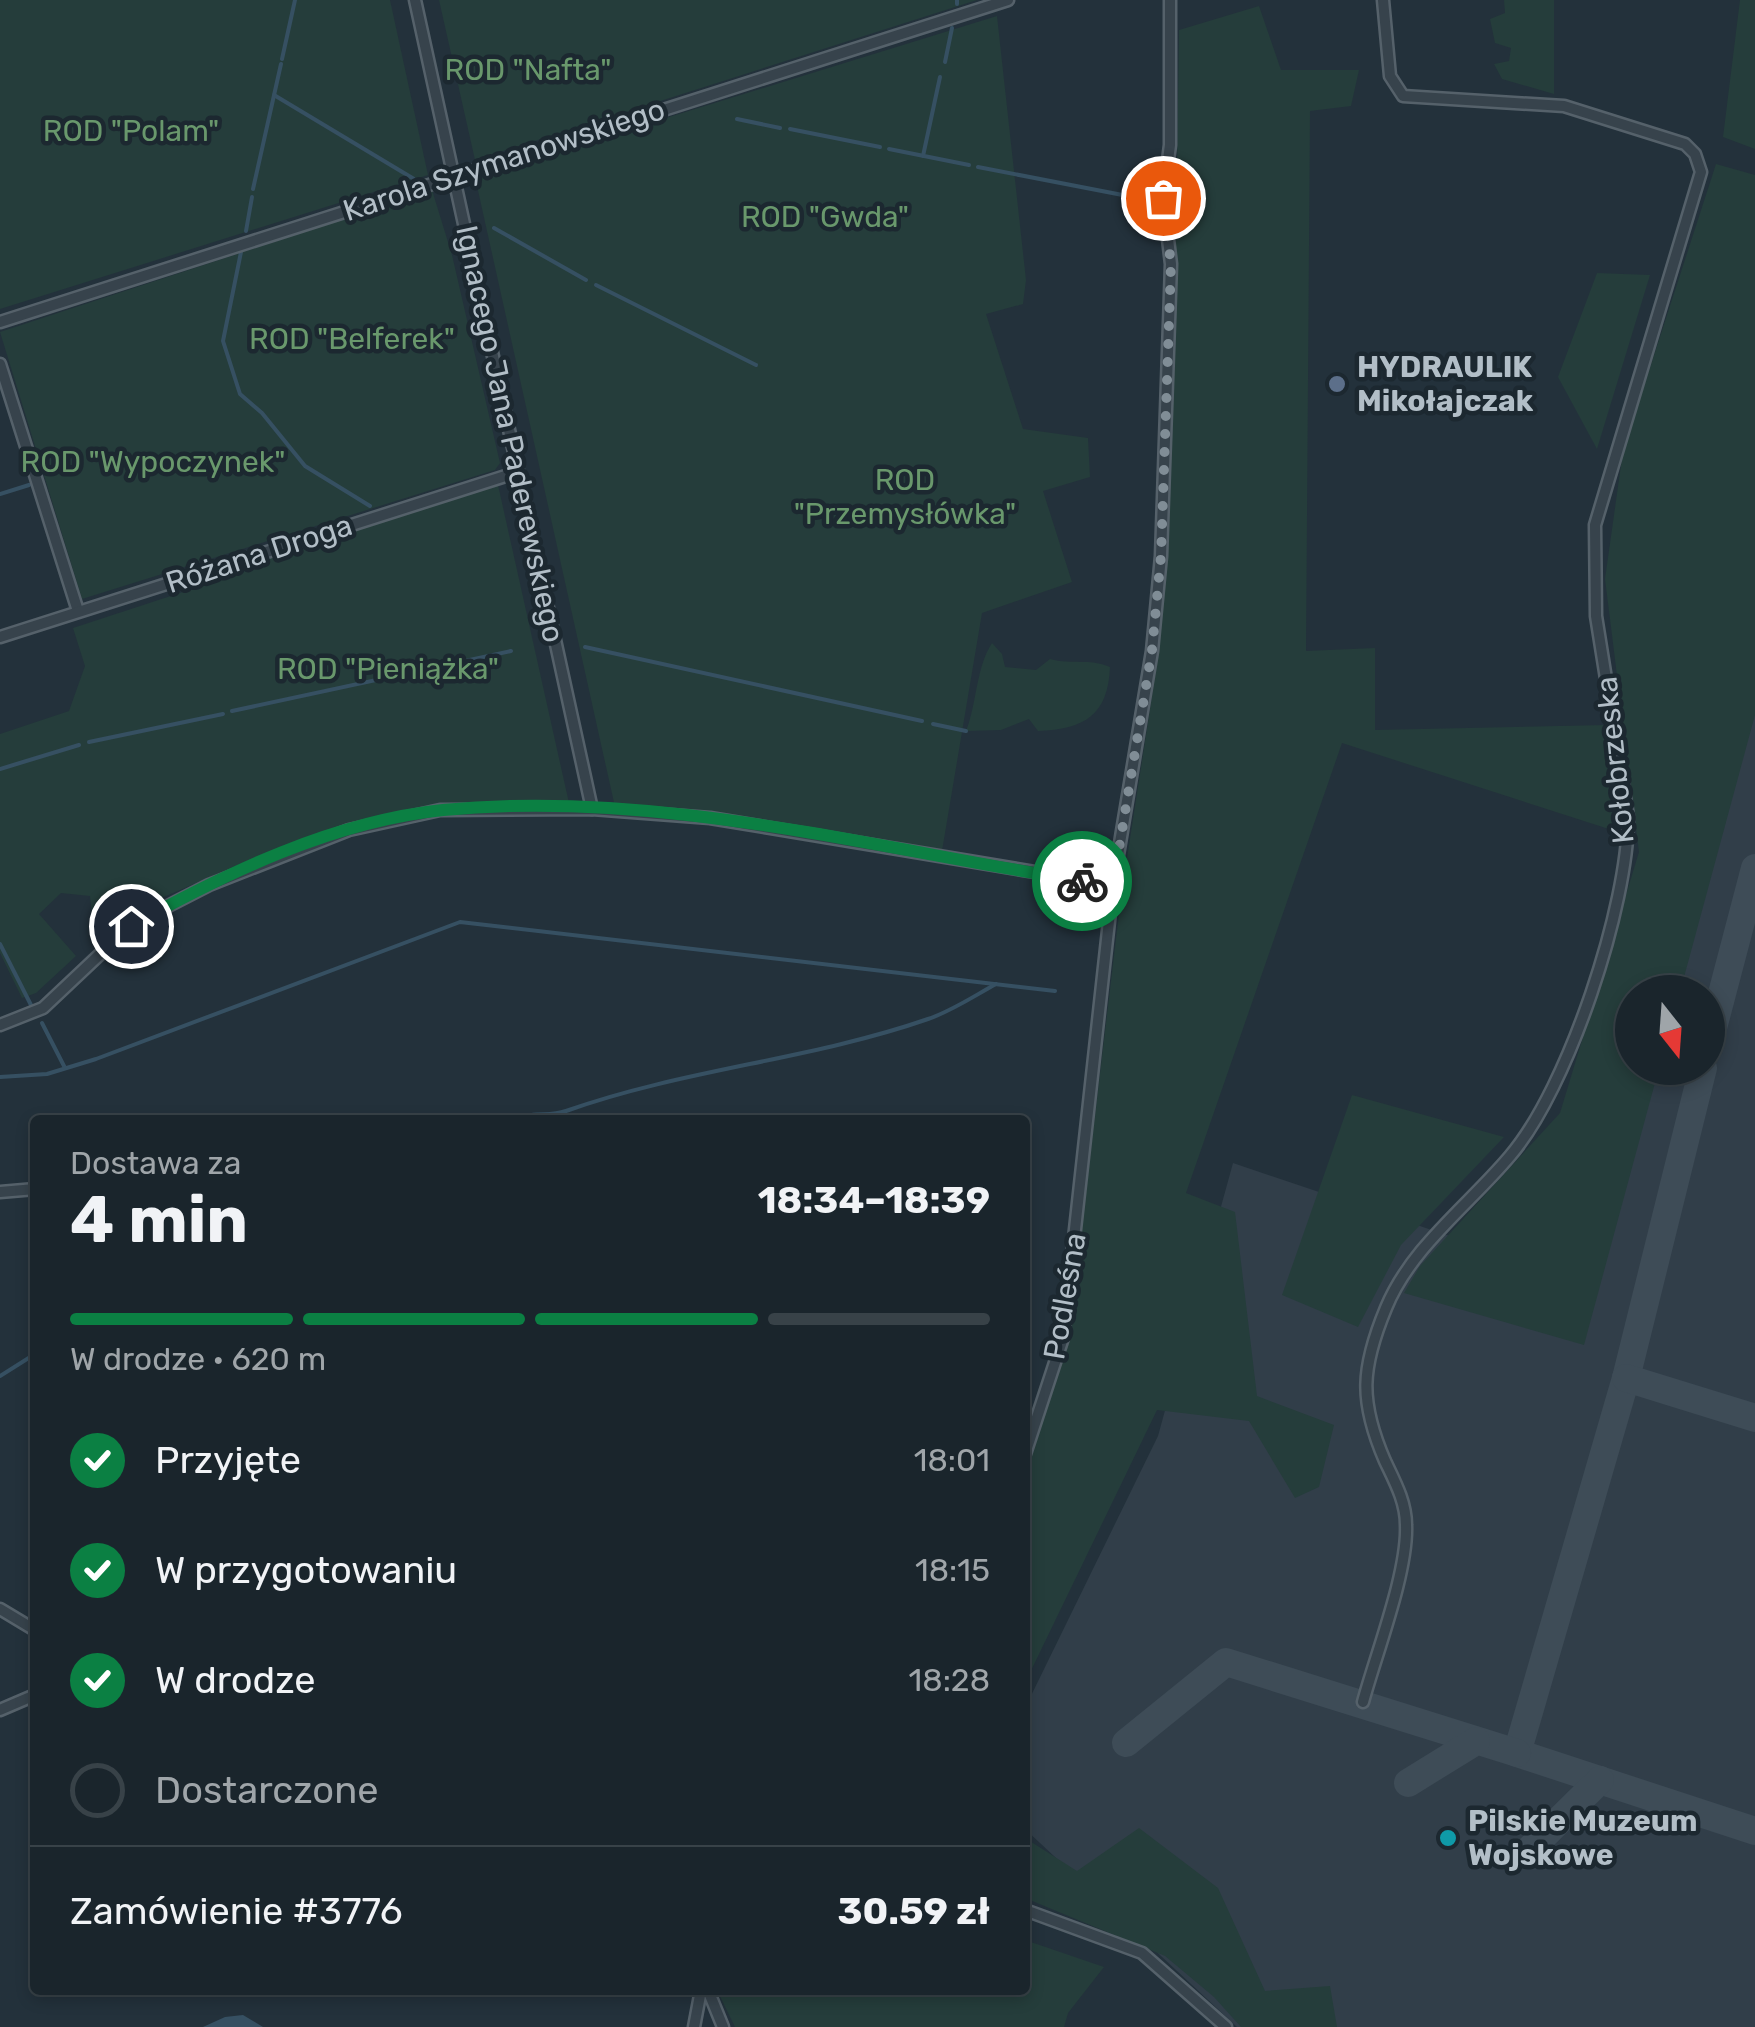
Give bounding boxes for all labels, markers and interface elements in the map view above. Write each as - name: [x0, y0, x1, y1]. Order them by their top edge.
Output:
- park label: ROD "Nafta": [445, 52, 611, 88]
- street label: Karola Szymanowskiego: [339, 91, 669, 229]
- park label: ROD "Polam": [43, 113, 219, 149]
- pin: [1121, 156, 1206, 241]
- icon: bag: [1136, 171, 1191, 226]
- park label: ROD "Gwda": [741, 199, 909, 235]
- street label: Ignacego Jana Paderewskiego: [448, 222, 572, 646]
- park label: ROD "Belferek": [249, 321, 455, 357]
- place label: HYDRAULIK Mikołajczak: [1357, 349, 1534, 419]
- marker: HYDRAULIK Mikołajczak: [1326, 373, 1348, 395]
- park label: ROD "Wypoczynek": [21, 444, 285, 480]
- park label: ROD "Przemysłówka": [794, 462, 1016, 532]
- street label: Różana Droga: [161, 507, 357, 601]
- park label: ROD "Pieniążka": [277, 651, 499, 687]
- street label: Kołobrzeska: [1588, 675, 1642, 845]
- courier: [1032, 831, 1132, 931]
- icon: bike: [1055, 854, 1110, 909]
- pin: [89, 884, 174, 969]
- icon: home: [104, 899, 159, 954]
- north arrow: [1615, 975, 1725, 1085]
- map controls: [1615, 975, 1725, 1085]
- text: Dostawa za: [70, 1144, 241, 1182]
- text: 18:34–18:39: [758, 1177, 990, 1223]
- text: 4 min: [70, 1181, 248, 1258]
- street label: Podleśna: [1036, 1230, 1094, 1362]
- text: W drodze · 620 m: [70, 1340, 326, 1378]
- icon: check: [70, 1433, 125, 1488]
- text: Przyjęte: [155, 1437, 301, 1483]
- text: 18:01: [914, 1441, 990, 1479]
- icon: check: [70, 1543, 125, 1598]
- text: W przygotowaniu: [155, 1547, 457, 1593]
- text: 18:15: [915, 1551, 990, 1589]
- icon: check: [70, 1653, 125, 1708]
- text: W drodze: [155, 1657, 316, 1703]
- text: 18:28: [909, 1661, 990, 1699]
- text: Dostarczone: [155, 1767, 378, 1813]
- place label: Pilskie Muzeum Wojskowe: [1468, 1803, 1697, 1873]
- marker: Pilskie Muzeum Wojskowe: [1437, 1827, 1459, 1849]
- text: Zamówienie #3776: [70, 1888, 403, 1934]
- text: 30.59 zł: [838, 1888, 990, 1934]

